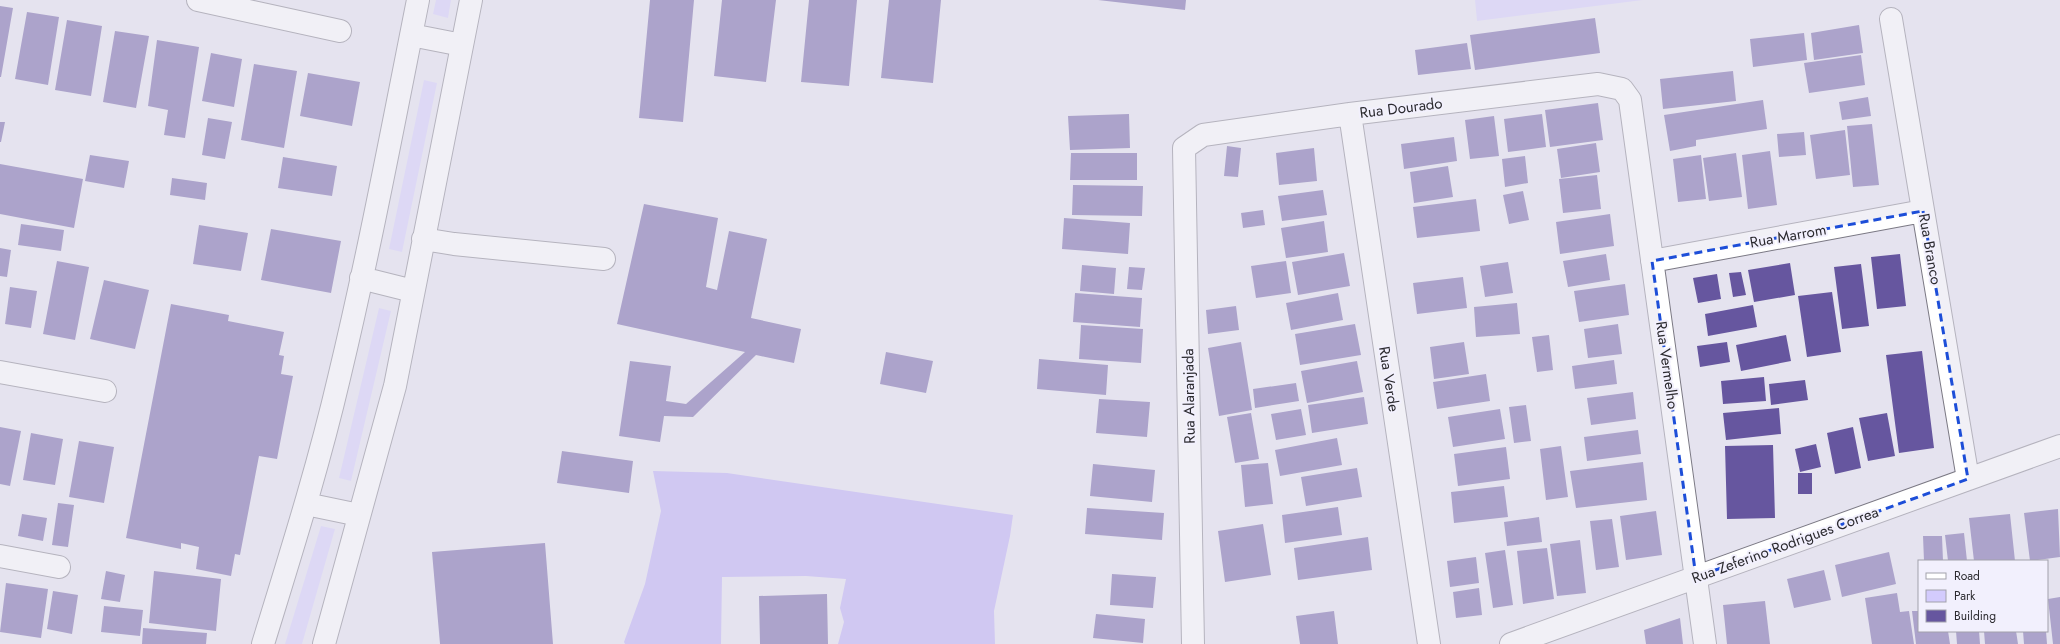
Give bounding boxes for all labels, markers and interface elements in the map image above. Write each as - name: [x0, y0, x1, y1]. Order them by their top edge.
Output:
- street label: Rua Dourado: [1358, 92, 1444, 124]
- street label: Rua Branco: [1913, 212, 1947, 286]
- street label: Rua Marrom: [1748, 218, 1828, 254]
- street label: Rua Vermelho: [1650, 320, 1684, 410]
- street label: Rua Verde: [1373, 345, 1405, 414]
- street label: Rua Alaranjada: [1177, 348, 1201, 444]
- street label: Rua Zeferino Rodrigues Correa: [1688, 501, 1882, 589]
- legend: [1918, 560, 2048, 632]
- text: Road: [1954, 567, 1980, 585]
- text: Park: [1954, 587, 1976, 605]
- text: Building: [1954, 607, 1996, 625]

